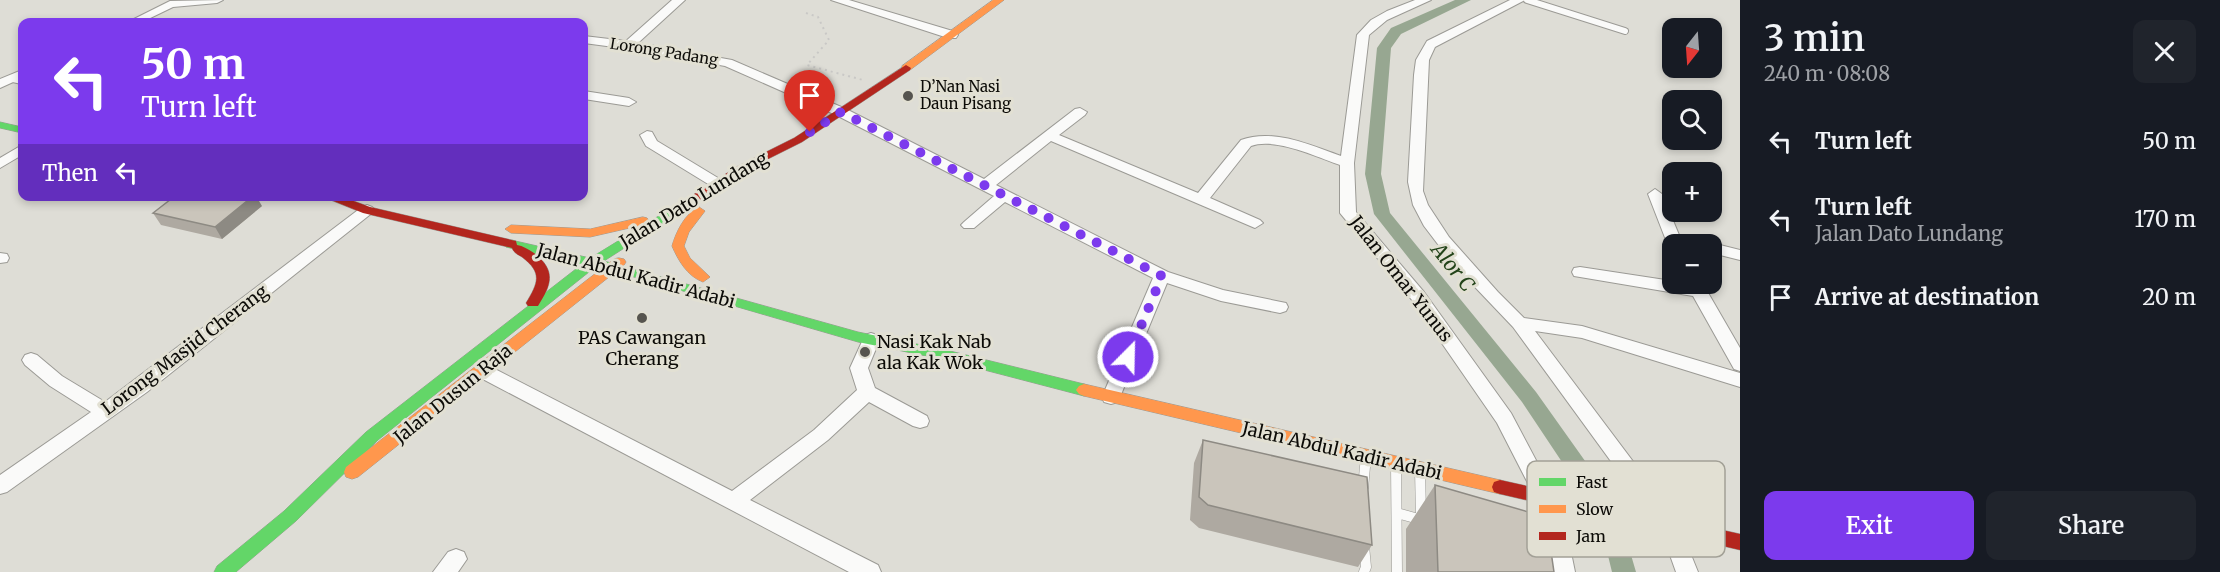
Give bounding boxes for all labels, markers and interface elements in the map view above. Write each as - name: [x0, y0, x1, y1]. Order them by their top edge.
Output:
- text: 3 min: [1764, 16, 1865, 61]
- north arrow: [1662, 18, 1722, 78]
- map controls: [1662, 18, 1722, 294]
- button: close: [2133, 20, 2196, 83]
- street label: Lorong Padang: [609, 34, 719, 69]
- text: 50 m: [141, 38, 245, 90]
- icon: left: [42, 42, 120, 120]
- text: 240 m · 08:08: [1764, 61, 1890, 86]
- pin: [784, 70, 835, 132]
- place label: D’Nan Nasi Daun Pisang: [920, 77, 1011, 113]
- icon: arrive: [793, 79, 826, 112]
- marker: D’Nan Nasi Daun Pisang: [901, 89, 915, 103]
- text: Turn left: [141, 90, 256, 124]
- button: search: [1662, 90, 1722, 150]
- icon: left: [1764, 125, 1797, 158]
- text: Turn left: [1815, 127, 1912, 155]
- text: 50 m: [2142, 127, 2196, 155]
- street label: Jalan Dato Lundang: [614, 146, 772, 254]
- icon: left: [110, 156, 143, 189]
- text: Then: [42, 159, 98, 187]
- button: +: [1662, 162, 1722, 222]
- text: Turn left: [1815, 193, 1912, 221]
- icon: left: [1764, 203, 1797, 236]
- text: 170 m: [2134, 205, 2196, 233]
- street label: Jalan Omar Yunus: [1344, 210, 1458, 347]
- text: Jalan Dato Lundang: [1815, 221, 2003, 246]
- button: −: [1662, 234, 1722, 294]
- water label: Alor C: [1425, 236, 1481, 296]
- street label: Jalan Abdul Kadir Adabi: [533, 238, 738, 313]
- street label: Lorong Masjid Cherang: [97, 280, 272, 420]
- icon: arrive: [1764, 281, 1797, 314]
- text: Arrive at destination: [1815, 283, 2039, 311]
- text: 20 m: [2142, 283, 2196, 311]
- marker: PAS Cawangan Cherang: [635, 311, 649, 325]
- position arrow: [1096, 325, 1160, 389]
- place label: PAS Cawangan Cherang: [578, 326, 706, 370]
- place label: Nasi Kak Nab ala Kak Wok: [877, 330, 992, 374]
- street label: Jalan Dusun Raja: [388, 339, 517, 449]
- marker: Nasi Kak Nab ala Kak Wok: [858, 345, 872, 359]
- street label: Jalan Abdul Kadir Adabi: [1239, 416, 1444, 485]
- legend: [1527, 461, 1725, 557]
- text: Fast: [1576, 472, 1609, 492]
- button: Exit: [1764, 491, 1974, 560]
- button: Share: [1986, 491, 2196, 560]
- text: Slow: [1576, 499, 1614, 519]
- text: Jam: [1575, 526, 1606, 546]

